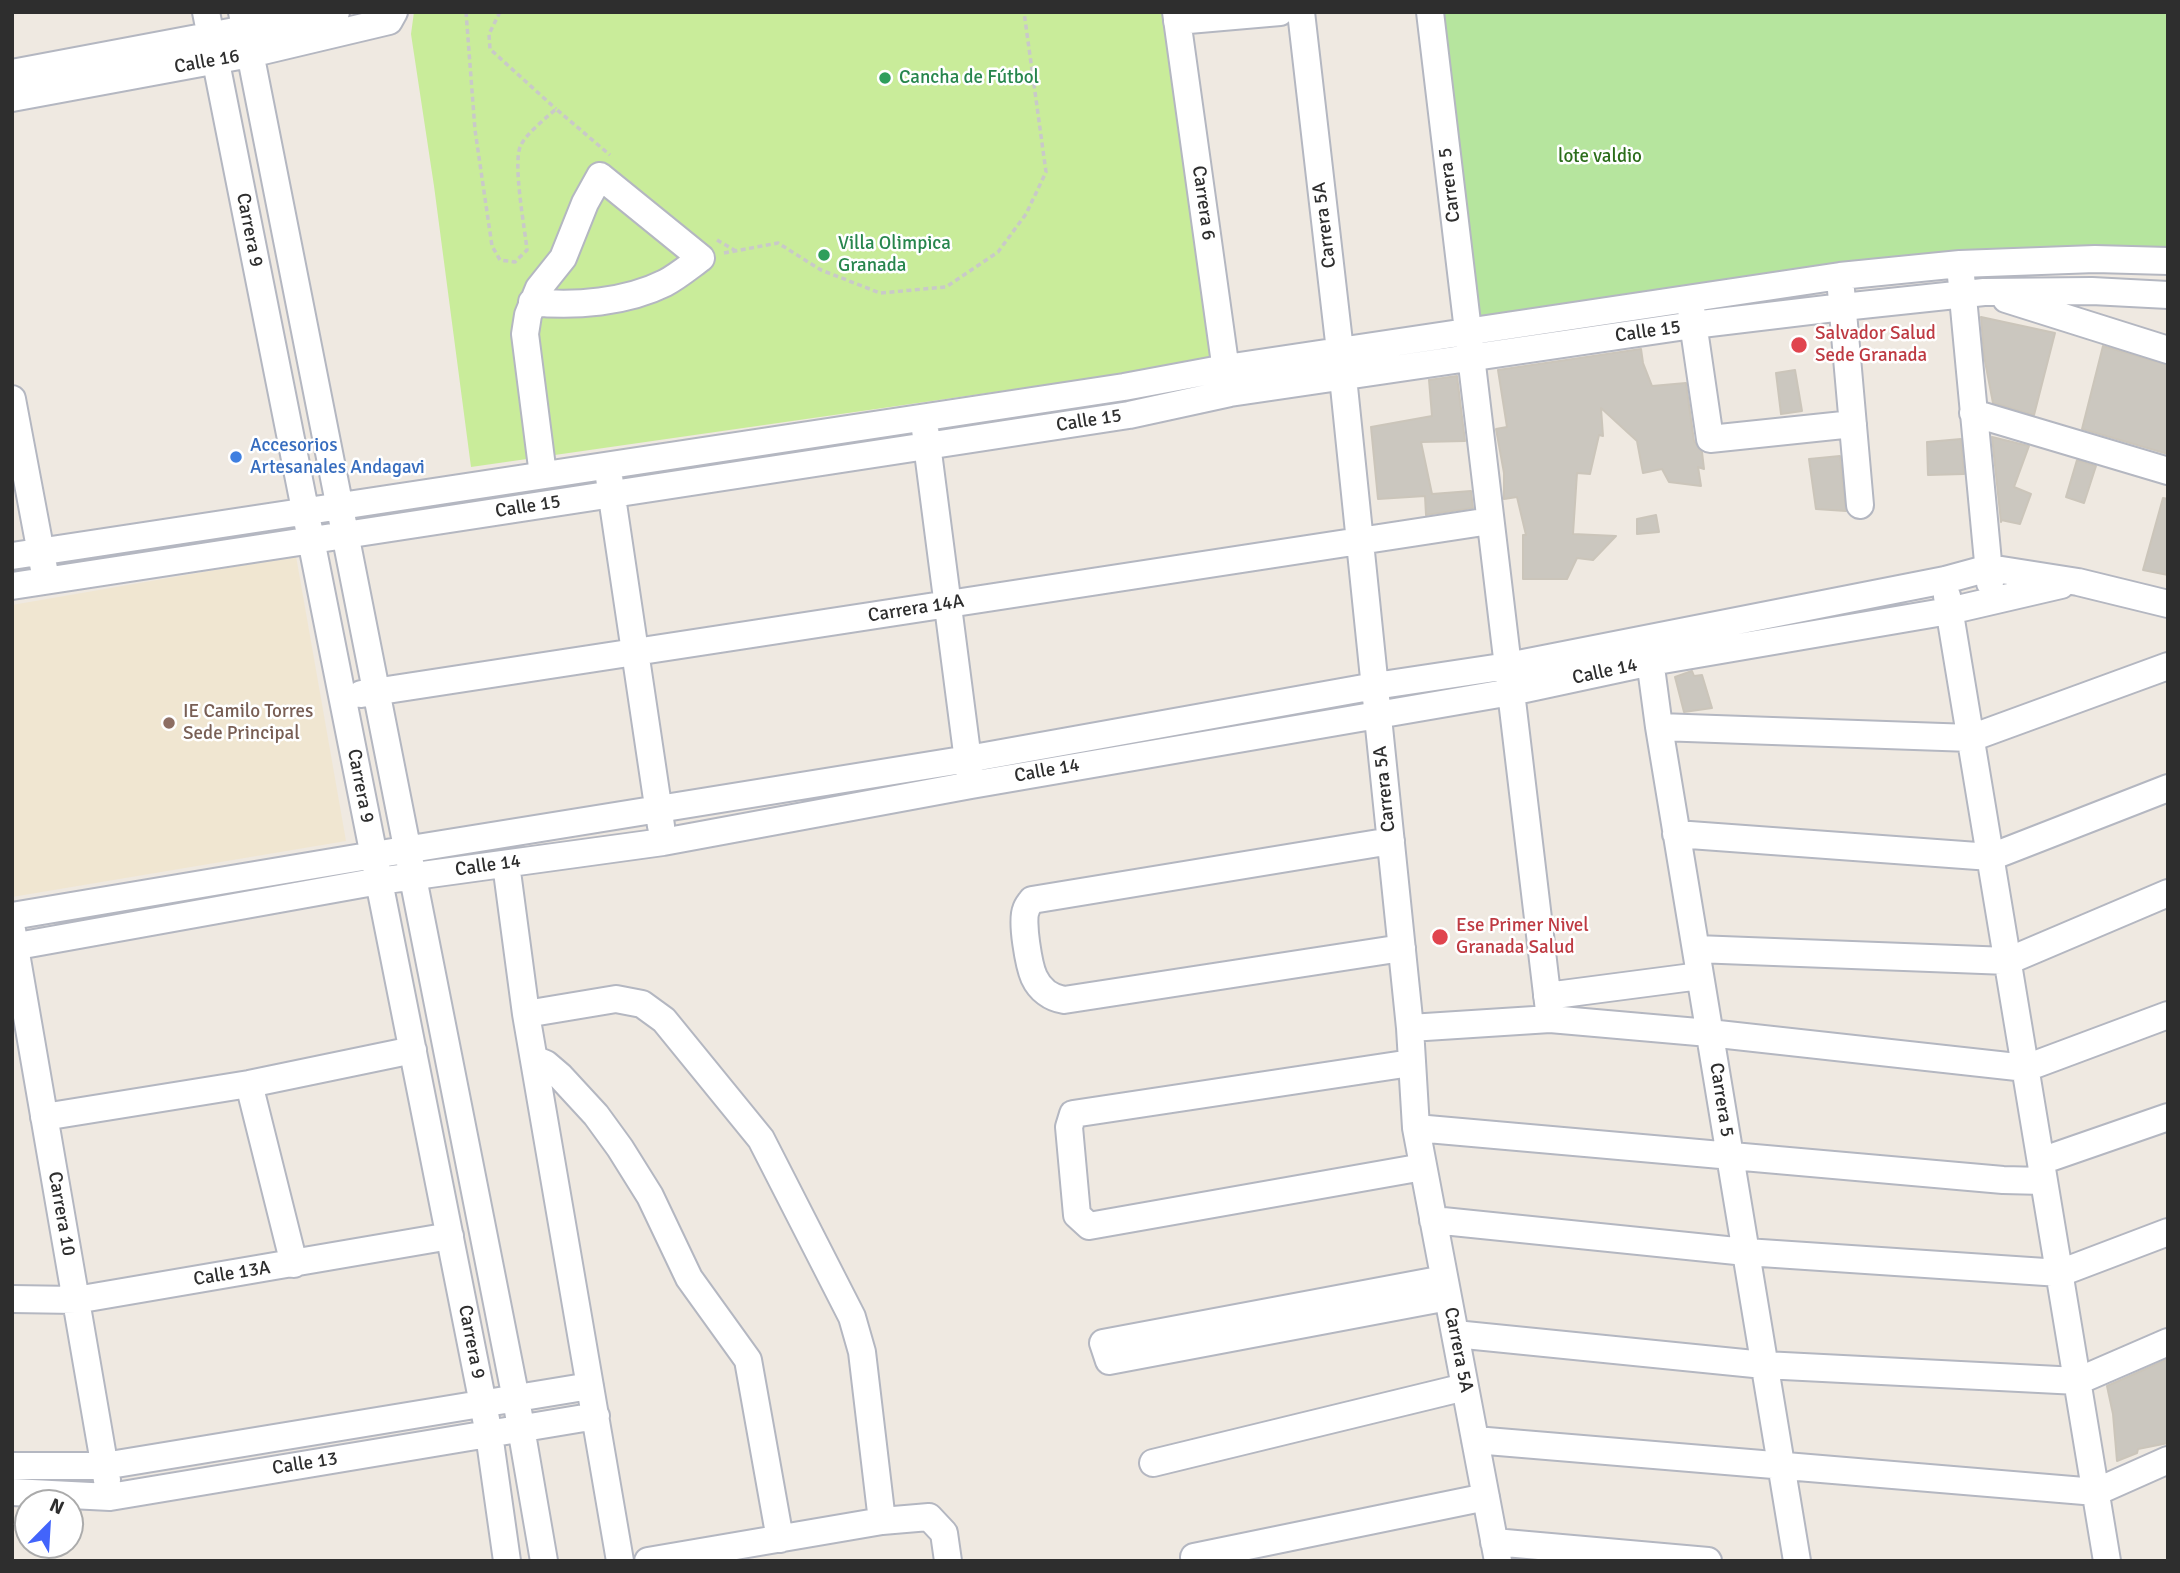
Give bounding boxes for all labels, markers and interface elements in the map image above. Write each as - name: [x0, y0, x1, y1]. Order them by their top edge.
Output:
- street label: Calle 16: [173, 45, 241, 79]
- place label: Cancha de Fútbol: [899, 67, 1039, 89]
- marker: Cancha de Fútbol: [877, 70, 893, 86]
- street label: Carrera 5: [1434, 146, 1466, 224]
- park label: lote valdio: [1558, 146, 1642, 168]
- street label: Carrera 6: [1186, 164, 1220, 242]
- street label: Carrera 5A: [1308, 181, 1342, 269]
- street label: Carrera 9: [231, 191, 267, 269]
- place label: Villa Olimpica Granada: [838, 233, 951, 277]
- marker: Villa Olimpica Granada: [816, 247, 832, 263]
- street label: Calle 15: [1614, 316, 1682, 348]
- place label: Salvador Salud Sede Granada: [1815, 323, 1936, 367]
- marker: Salvador Salud Sede Granada: [1789, 335, 1809, 355]
- street label: Calle 15: [1055, 405, 1123, 437]
- place label: Accesorios Artesanales Andagavi: [250, 435, 425, 479]
- marker: Accesorios Artesanales Andagavi: [228, 449, 244, 465]
- street label: Calle 15: [494, 491, 562, 523]
- street label: Carrera 14A: [866, 590, 966, 628]
- street label: Calle 14: [1570, 654, 1640, 690]
- place label: IE Camilo Torres Sede Principal: [183, 701, 313, 745]
- marker: IE Camilo Torres Sede Principal: [161, 715, 177, 731]
- street label: Carrera 5A: [1369, 745, 1401, 833]
- street label: Carrera 9: [342, 747, 378, 825]
- street label: Calle 14: [1013, 754, 1081, 788]
- street label: Calle 14: [454, 850, 522, 882]
- place label: Ese Primer Nivel Granada Salud: [1456, 915, 1589, 959]
- marker: Ese Primer Nivel Granada Salud: [1430, 927, 1450, 947]
- street label: Carrera 5: [1704, 1061, 1738, 1139]
- street label: Carrera 10: [42, 1170, 80, 1258]
- street label: Calle 13A: [192, 1257, 272, 1291]
- street label: Carrera 9: [453, 1303, 489, 1381]
- street label: Carrera 5A: [1439, 1305, 1477, 1395]
- street label: Calle 13: [271, 1448, 339, 1480]
- north arrow: [14, 1489, 84, 1559]
- text: N: [46, 1493, 68, 1520]

